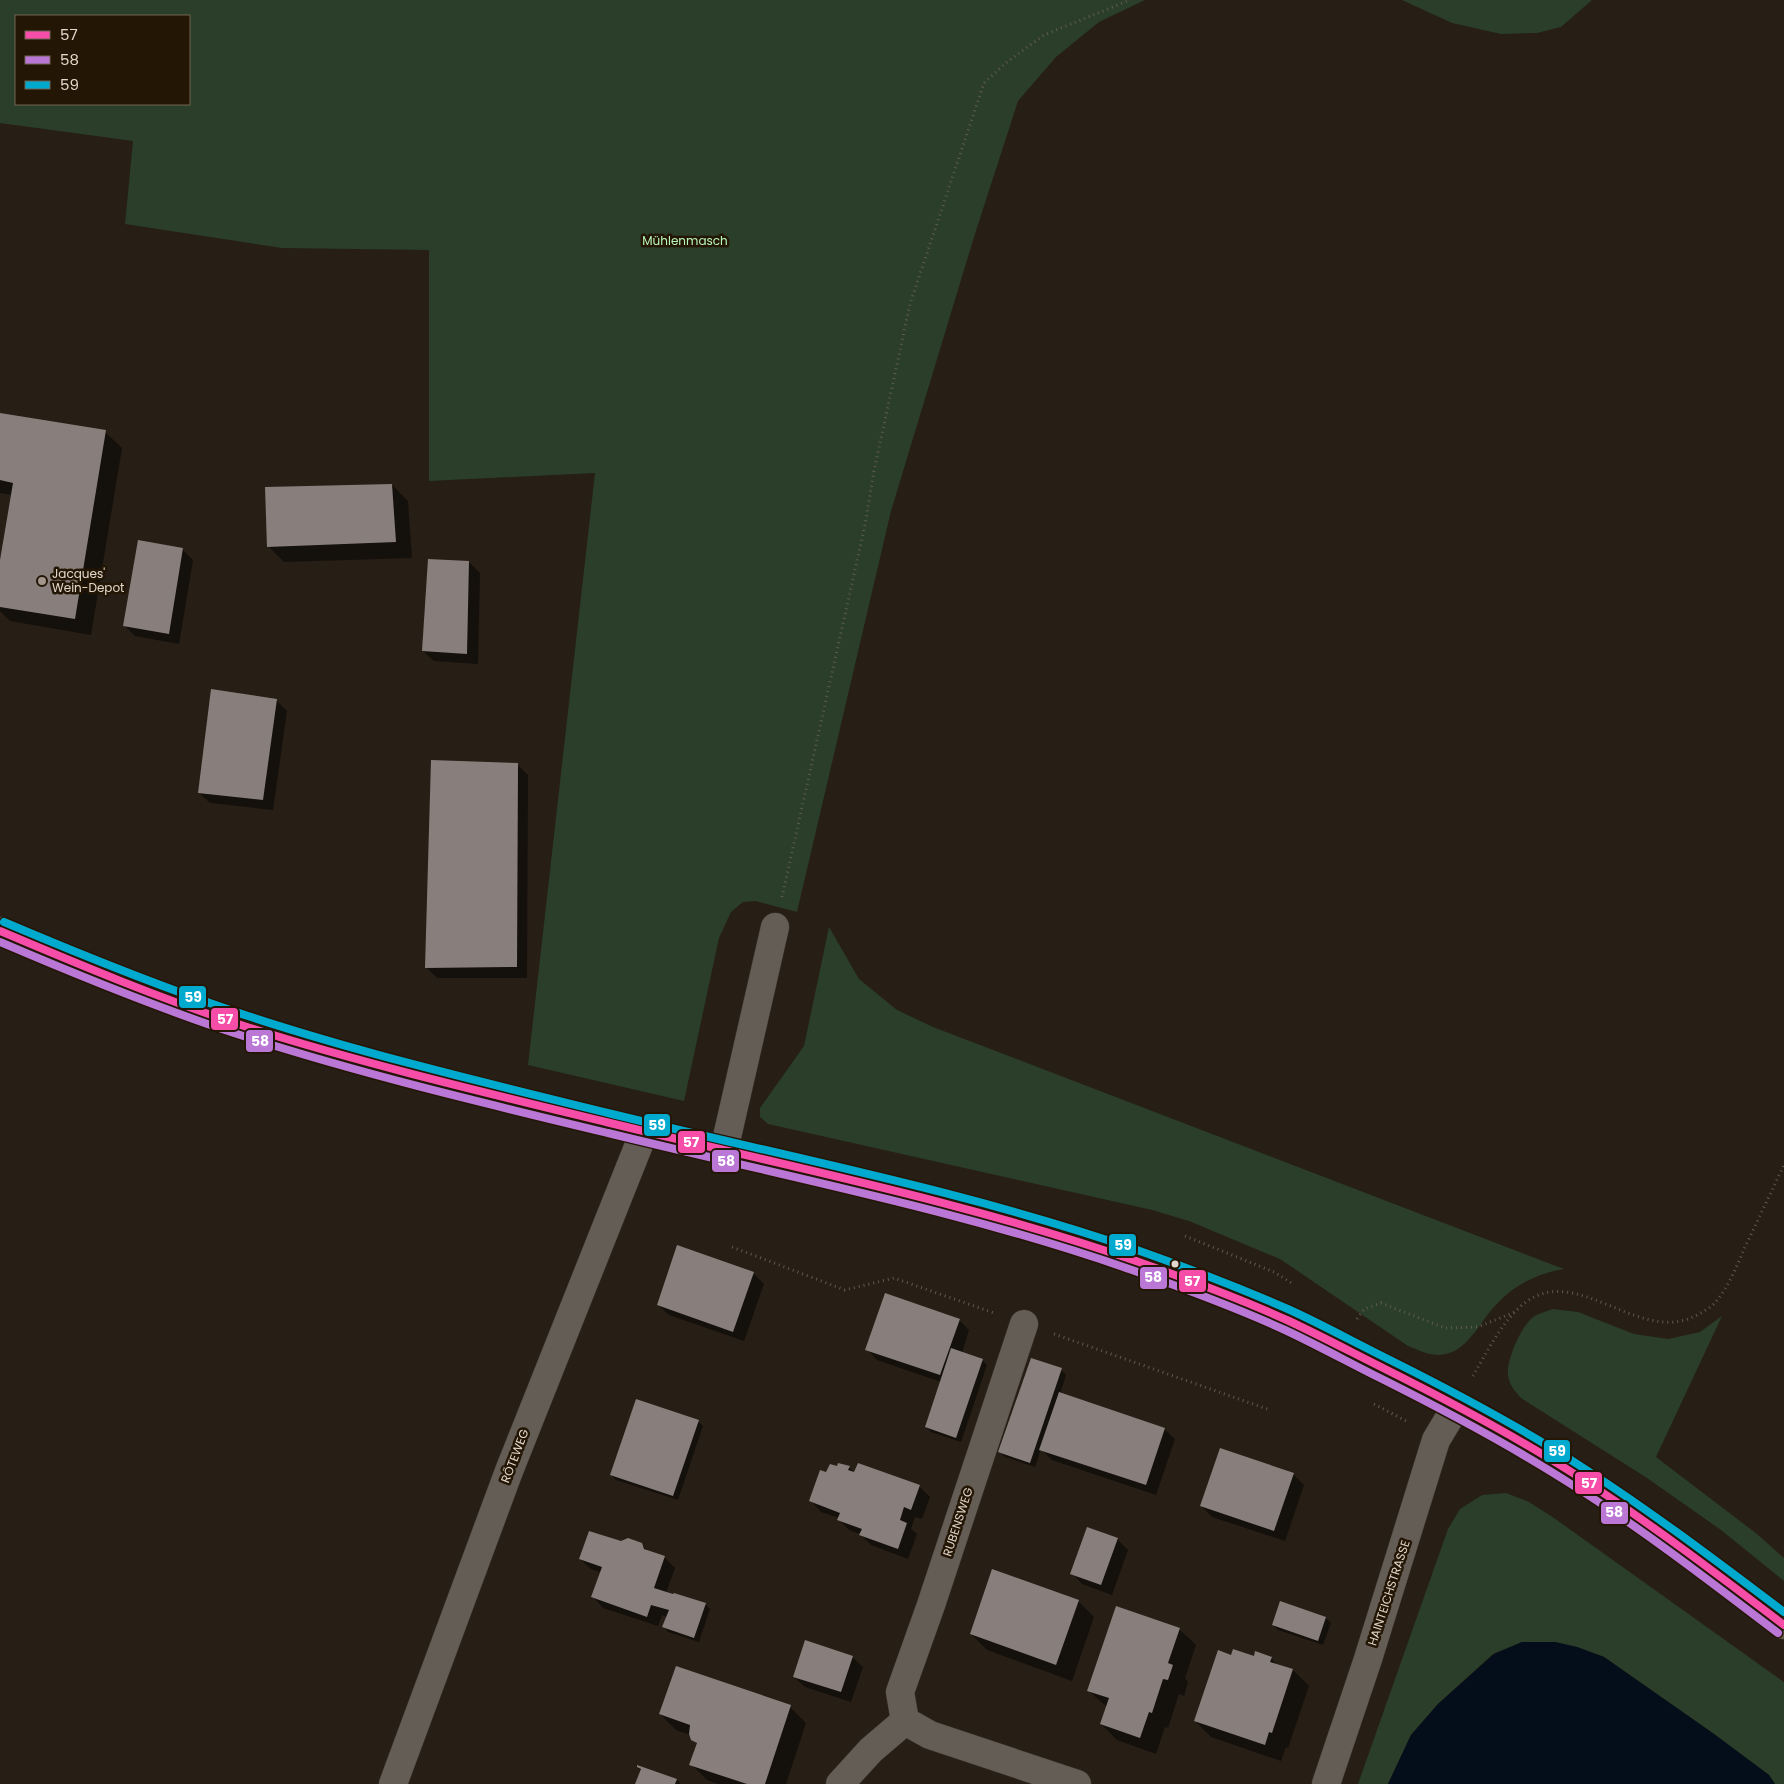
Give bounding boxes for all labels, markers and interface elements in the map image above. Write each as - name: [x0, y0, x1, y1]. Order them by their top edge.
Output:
- legend: [15, 15, 190, 105]
- text: 57: [60, 24, 78, 45]
- text: 58: [60, 49, 79, 70]
- text: 59: [60, 74, 79, 95]
- park label: Mühlenmasch: [642, 232, 728, 249]
- place label: Jacques' Wein-Depot: [52, 565, 124, 596]
- marker: Jacques' Wein-Depot: [36, 575, 48, 587]
- line badge: 59: [178, 985, 207, 1009]
- text: 59: [184, 987, 202, 1007]
- line badge: 57: [210, 1007, 239, 1031]
- text: 57: [217, 1009, 234, 1029]
- line badge: 58: [245, 1029, 274, 1053]
- text: 58: [251, 1031, 269, 1051]
- line badge: 59: [643, 1113, 671, 1137]
- text: 59: [648, 1115, 666, 1135]
- line badge: 57: [677, 1130, 706, 1154]
- text: 57: [683, 1132, 700, 1152]
- line badge: 58: [711, 1149, 740, 1173]
- text: 58: [717, 1151, 735, 1171]
- line badge: 59: [1108, 1233, 1137, 1257]
- text: 59: [1114, 1235, 1132, 1255]
- unlabelled marker: [1170, 1259, 1180, 1269]
- line badge: 58: [1139, 1266, 1168, 1290]
- text: 58: [1144, 1267, 1162, 1287]
- line badge: 57: [1178, 1269, 1207, 1293]
- text: 57: [1184, 1271, 1201, 1291]
- street label: RÖTEWEG: [496, 1426, 533, 1485]
- line badge: 59: [1543, 1439, 1571, 1463]
- text: 59: [1548, 1441, 1566, 1461]
- line badge: 57: [1574, 1471, 1603, 1495]
- text: 57: [1581, 1473, 1598, 1493]
- street label: RUBENSWEG: [938, 1485, 977, 1559]
- line badge: 58: [1600, 1501, 1629, 1525]
- text: 58: [1605, 1502, 1623, 1522]
- street label: HAINTEICHSTRASSE: [1363, 1538, 1414, 1648]

